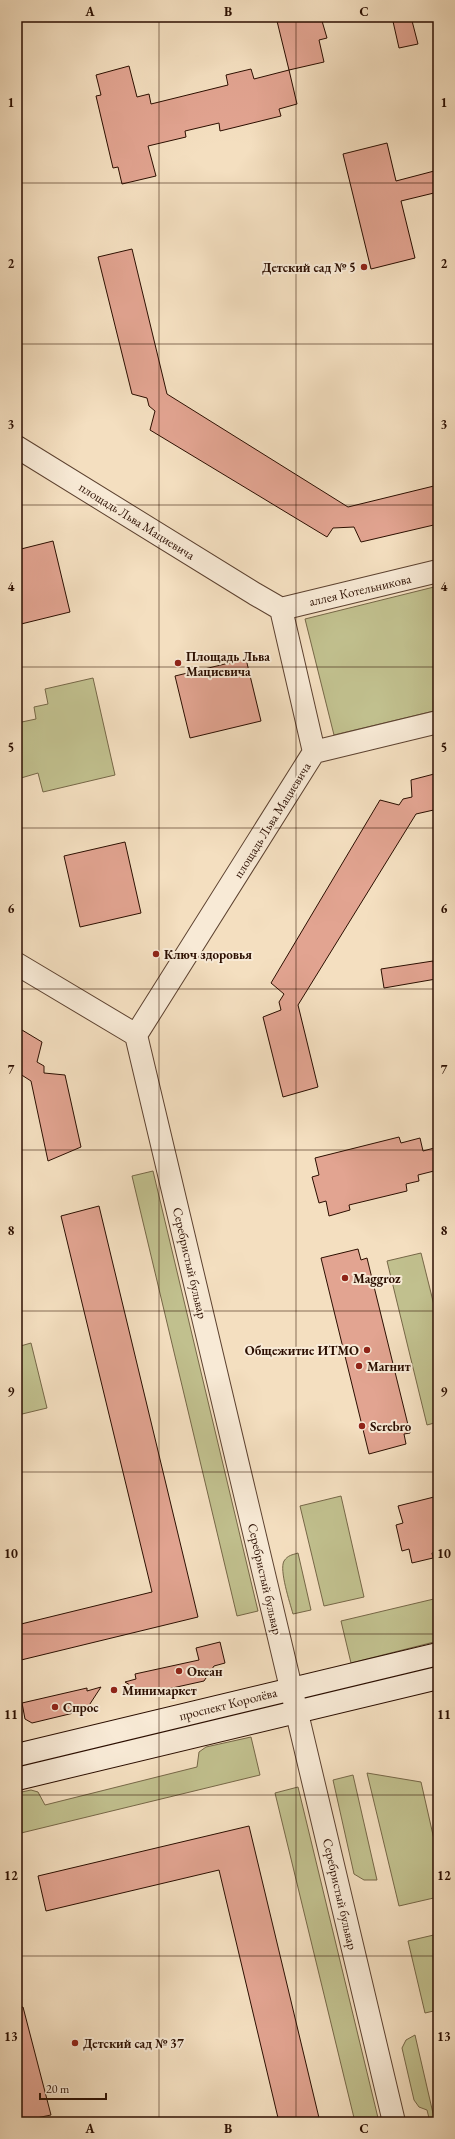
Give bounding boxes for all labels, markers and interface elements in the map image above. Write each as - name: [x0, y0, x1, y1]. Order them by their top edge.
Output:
- text: A: [84, 3, 95, 20]
- text: B: [224, 3, 232, 20]
- text: C: [359, 3, 369, 20]
- text: 1: [8, 94, 15, 111]
- text: 1: [441, 94, 448, 111]
- text: 2: [8, 255, 15, 272]
- text: 2: [441, 255, 448, 272]
- place label: Детский сад № 5: [262, 259, 356, 276]
- marker: Детский сад № 5: [359, 262, 369, 272]
- text: 3: [8, 416, 15, 433]
- text: 3: [441, 416, 448, 433]
- street label: площадь Льва Мациевича: [76, 478, 199, 564]
- street label: аллея Котельникова: [307, 570, 414, 610]
- text: 4: [8, 578, 15, 595]
- text: 4: [441, 578, 448, 595]
- place label: Площадь Льва Мациевича: [186, 648, 270, 680]
- marker: Площадь Льва Мациевича: [173, 658, 183, 668]
- text: 5: [8, 739, 14, 756]
- text: 5: [441, 739, 447, 756]
- street label: площадь Льва Мациевича: [229, 758, 315, 881]
- text: 6: [8, 900, 15, 917]
- text: 6: [441, 900, 448, 917]
- place label: Ключ здоровья: [164, 946, 252, 963]
- marker: Ключ здоровья: [151, 949, 161, 959]
- text: 7: [8, 1061, 15, 1078]
- text: 7: [441, 1061, 448, 1078]
- street label: Серебристый бульвар: [169, 1206, 211, 1321]
- text: 8: [8, 1222, 15, 1239]
- text: 8: [441, 1222, 448, 1239]
- place label: Maggroz: [353, 1270, 401, 1287]
- marker: Maggroz: [340, 1273, 350, 1283]
- place label: Общежитие ИТМО: [245, 1342, 359, 1359]
- marker: Общежитие ИТМО: [362, 1345, 372, 1355]
- place label: Магнит: [367, 1358, 411, 1375]
- marker: Магнит: [354, 1361, 364, 1371]
- text: 9: [8, 1383, 15, 1400]
- text: 9: [441, 1383, 448, 1400]
- place label: Serebro: [370, 1418, 412, 1435]
- marker: Serebro: [357, 1421, 367, 1431]
- street label: Серебристый бульвар: [244, 1522, 286, 1637]
- text: 10: [4, 1545, 18, 1562]
- text: 10: [437, 1545, 451, 1562]
- place label: Океан: [187, 1663, 223, 1680]
- marker: Океан: [174, 1666, 184, 1676]
- place label: Минимаркет: [122, 1682, 197, 1699]
- street label: проспект Королёва: [177, 1683, 279, 1724]
- marker: Минимаркет: [109, 1685, 119, 1695]
- place label: Спрос: [63, 1699, 99, 1716]
- marker: Спрос: [50, 1702, 60, 1712]
- text: 11: [4, 1706, 18, 1723]
- text: 11: [437, 1706, 451, 1723]
- street label: Серебристый бульвар: [319, 1837, 361, 1952]
- text: 12: [4, 1867, 18, 1884]
- text: 12: [437, 1867, 451, 1884]
- text: 13: [4, 2028, 18, 2045]
- text: 13: [437, 2028, 451, 2045]
- place label: Детский сад № 37: [83, 2035, 184, 2052]
- marker: Детский сад № 37: [70, 2038, 80, 2048]
- scale bar: [40, 2075, 106, 2101]
- text: 20 m: [46, 2081, 70, 2097]
- text: A: [84, 2120, 95, 2137]
- text: B: [224, 2120, 232, 2137]
- text: C: [359, 2120, 369, 2137]

